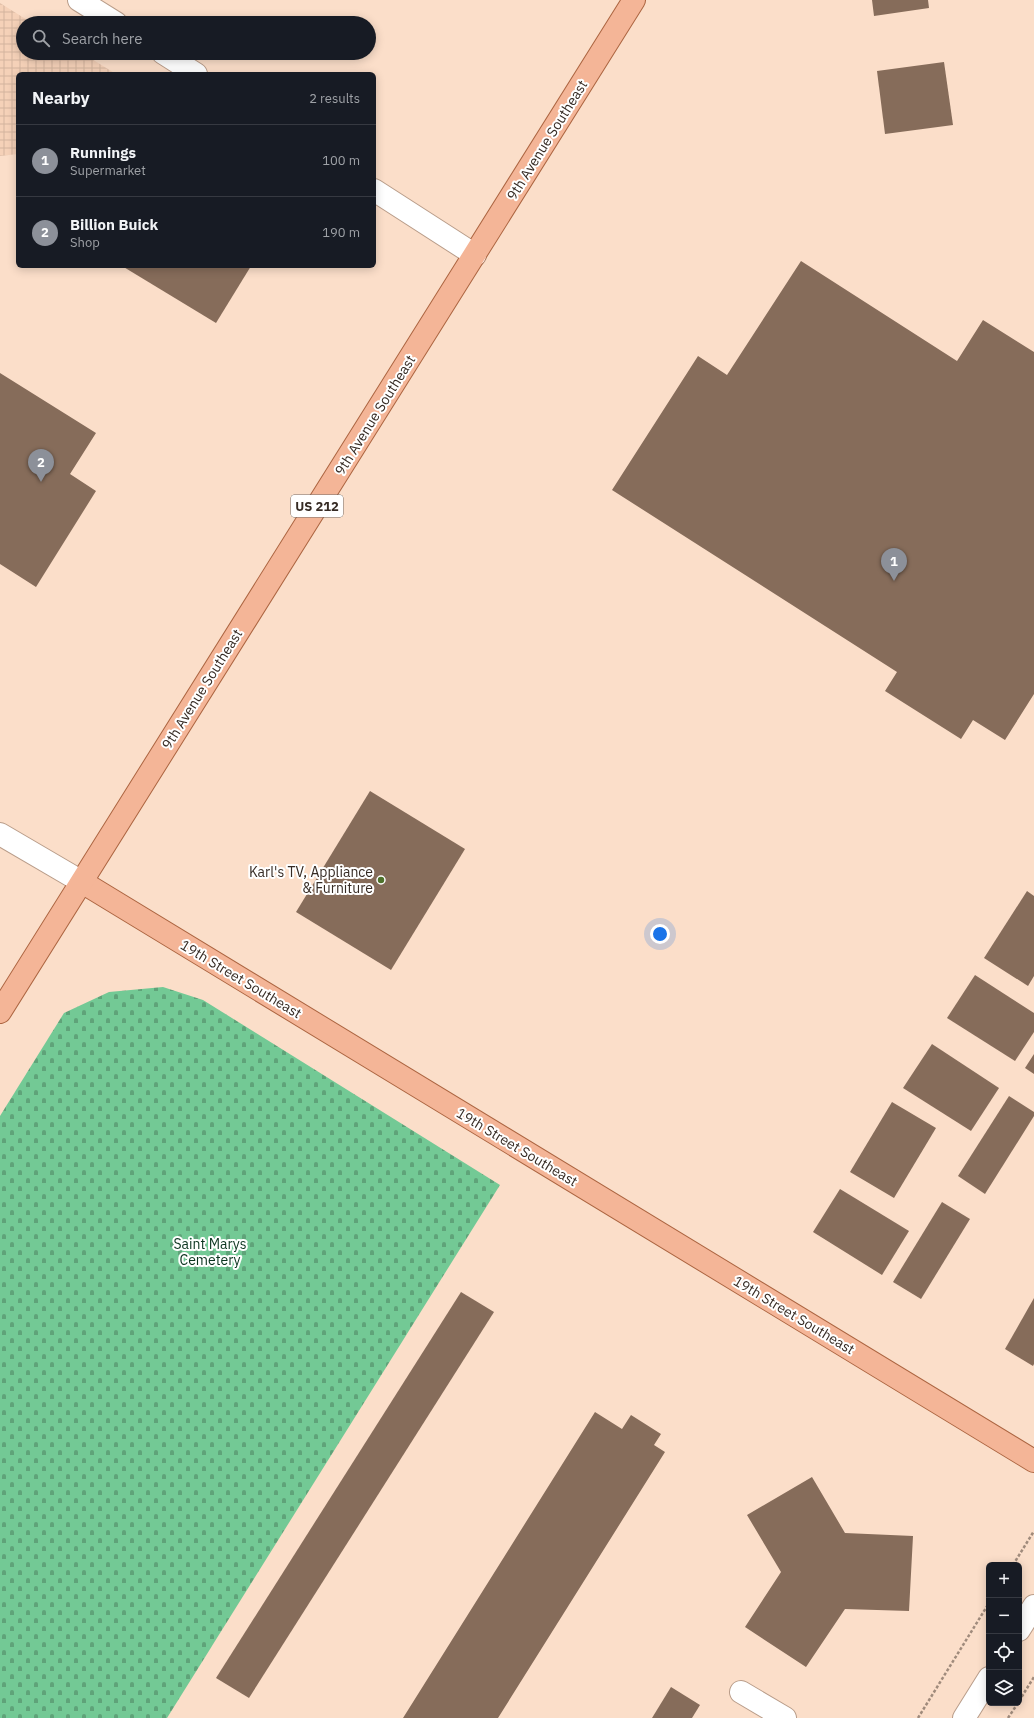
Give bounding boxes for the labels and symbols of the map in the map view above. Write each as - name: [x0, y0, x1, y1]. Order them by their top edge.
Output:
- street label: 9th Avenue Southeast: [503, 77, 591, 203]
- street label: 9th Avenue Southeast: [331, 352, 419, 478]
- pin: 2: [28, 449, 54, 482]
- road number: US 212: [291, 495, 343, 517]
- pin: 1: [881, 548, 907, 581]
- street label: 9th Avenue Southeast: [158, 626, 246, 752]
- place label: Karl's TV, Appliance & Furniture: [249, 863, 373, 897]
- marker: Karl's TV, Appliance & Furniture: [376, 875, 386, 885]
- your location: [650, 924, 670, 944]
- street label: 19th Street Southeast: [177, 936, 305, 1022]
- street label: 19th Street Southeast: [453, 1104, 581, 1190]
- park label: Saint Marys Cemetery: [173, 1235, 247, 1269]
- street label: 19th Street Southeast: [730, 1272, 858, 1358]

